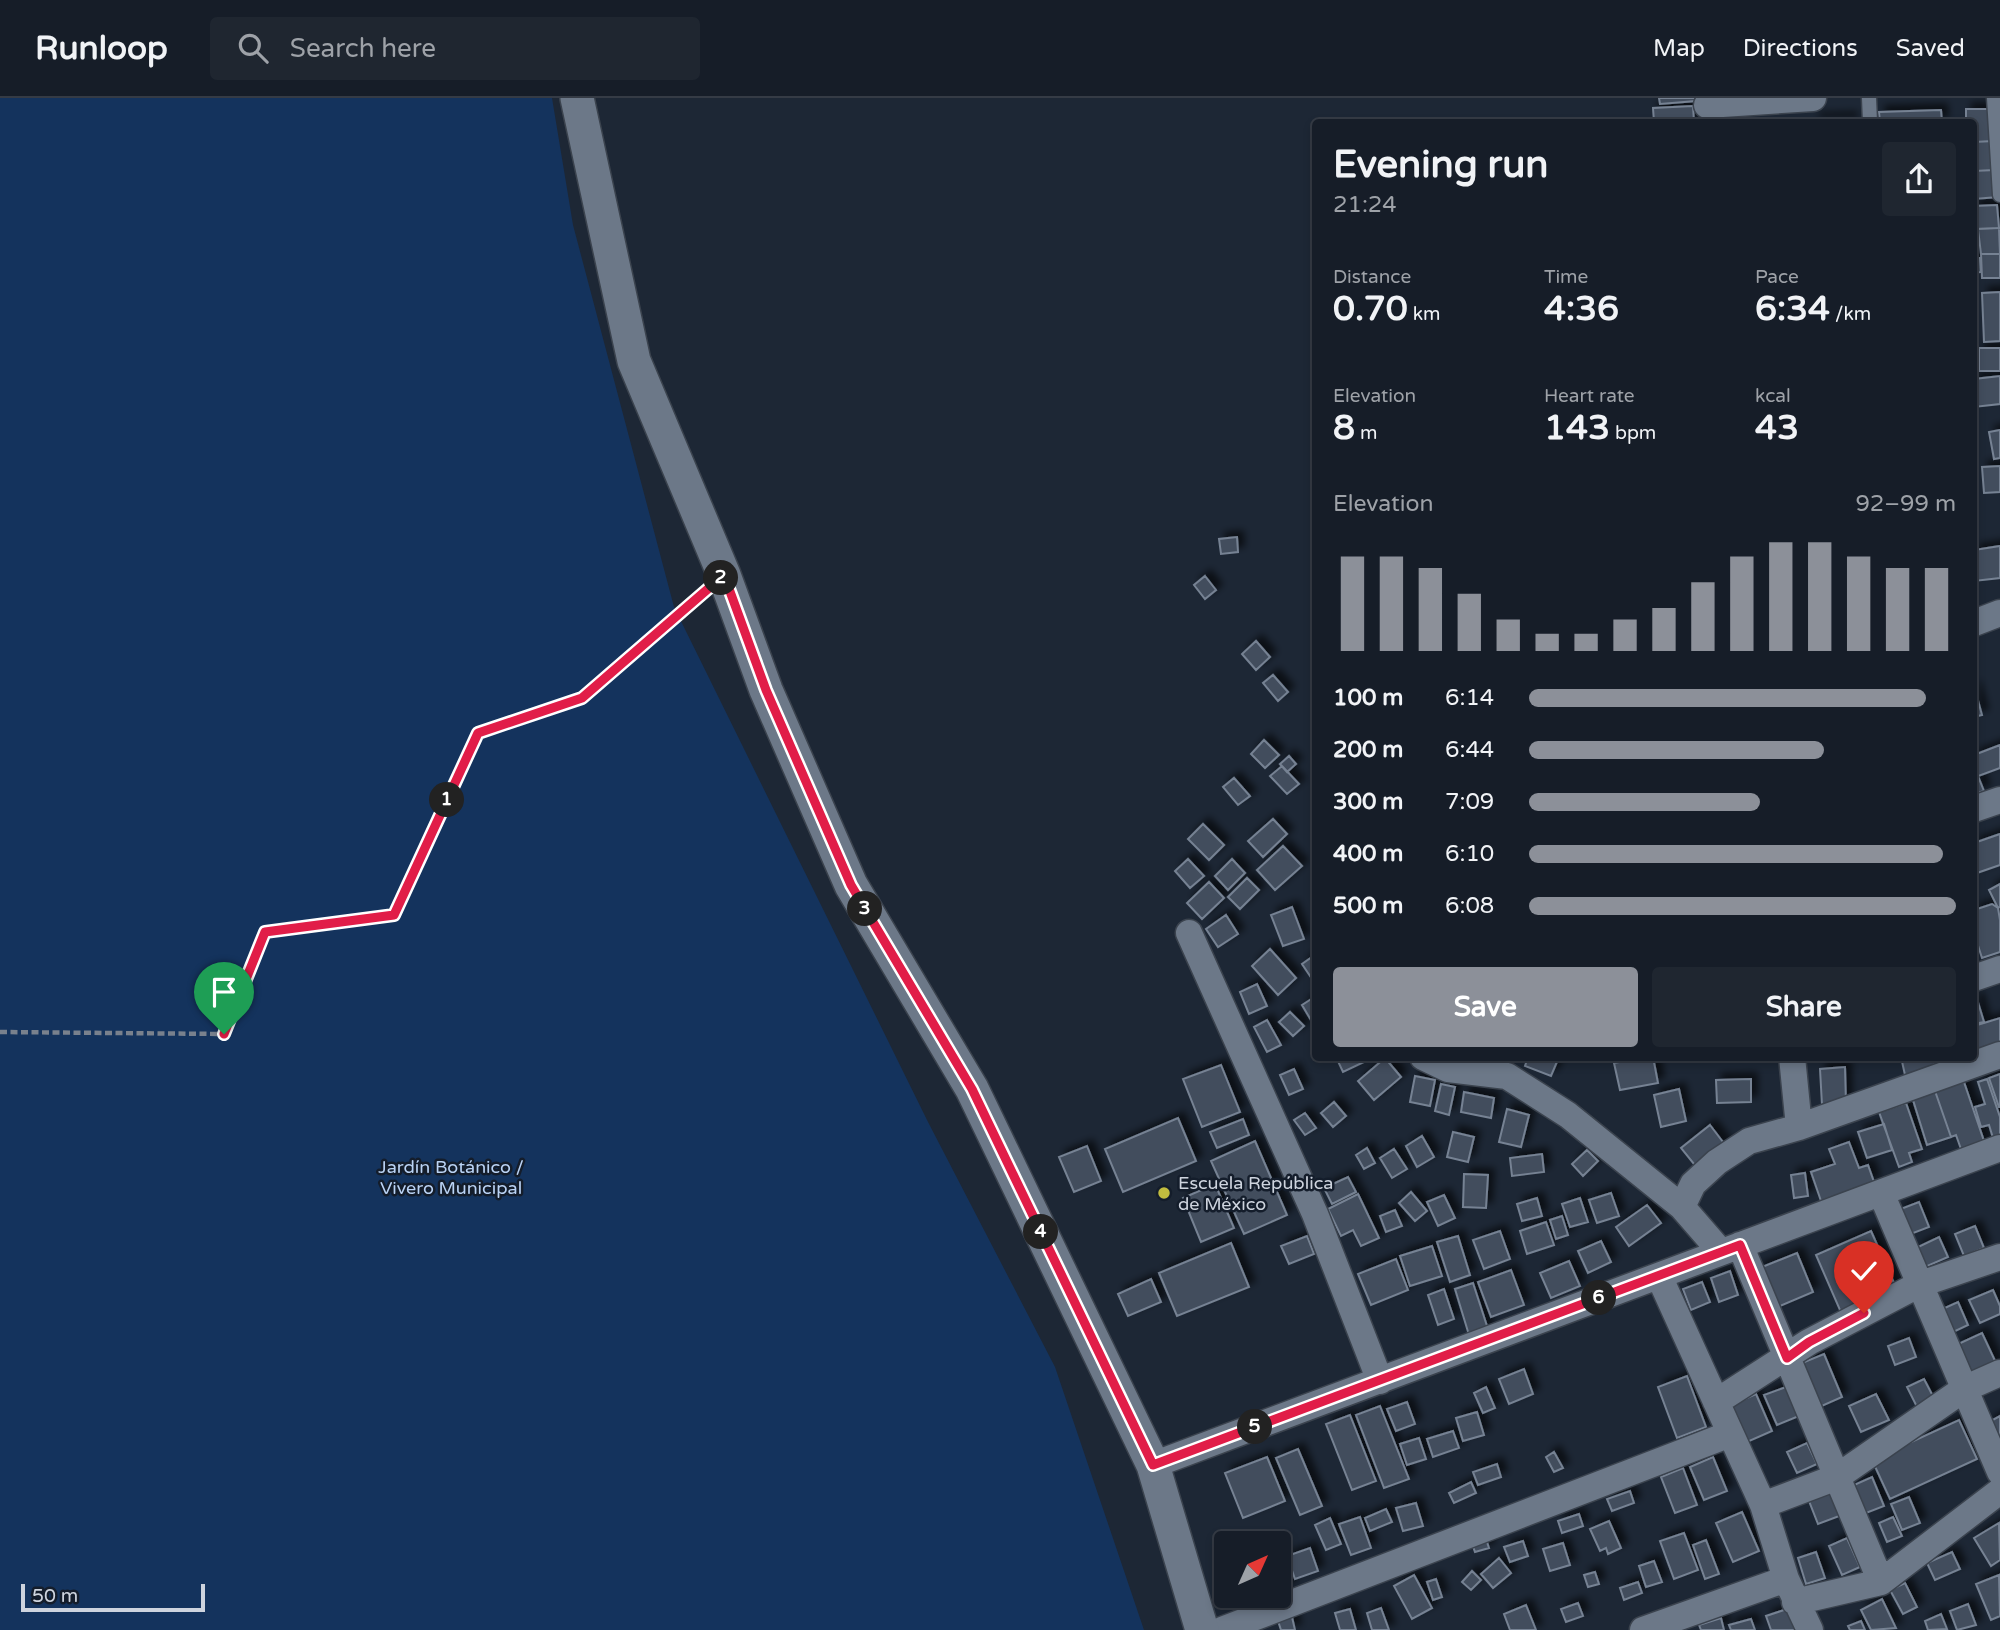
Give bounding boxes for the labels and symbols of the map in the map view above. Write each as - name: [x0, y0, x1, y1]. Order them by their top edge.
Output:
- pin: 2: [704, 560, 738, 596]
- pin: 1: [430, 782, 464, 818]
- pin: 3: [848, 892, 882, 926]
- pin: [194, 962, 254, 1034]
- park label: Jardín Botánico / Vivero Municipal: [378, 1156, 524, 1199]
- place label: Escuela República de México: [1178, 1172, 1333, 1215]
- marker: Escuela República de México: [1156, 1185, 1172, 1201]
- pin: 4: [1024, 1214, 1058, 1250]
- pin: [1834, 1241, 1894, 1313]
- pin: 6: [1582, 1280, 1616, 1316]
- pin: 5: [1238, 1410, 1272, 1444]
- north arrow: [1214, 1531, 1292, 1608]
- scale bar: [21, 1581, 205, 1613]

